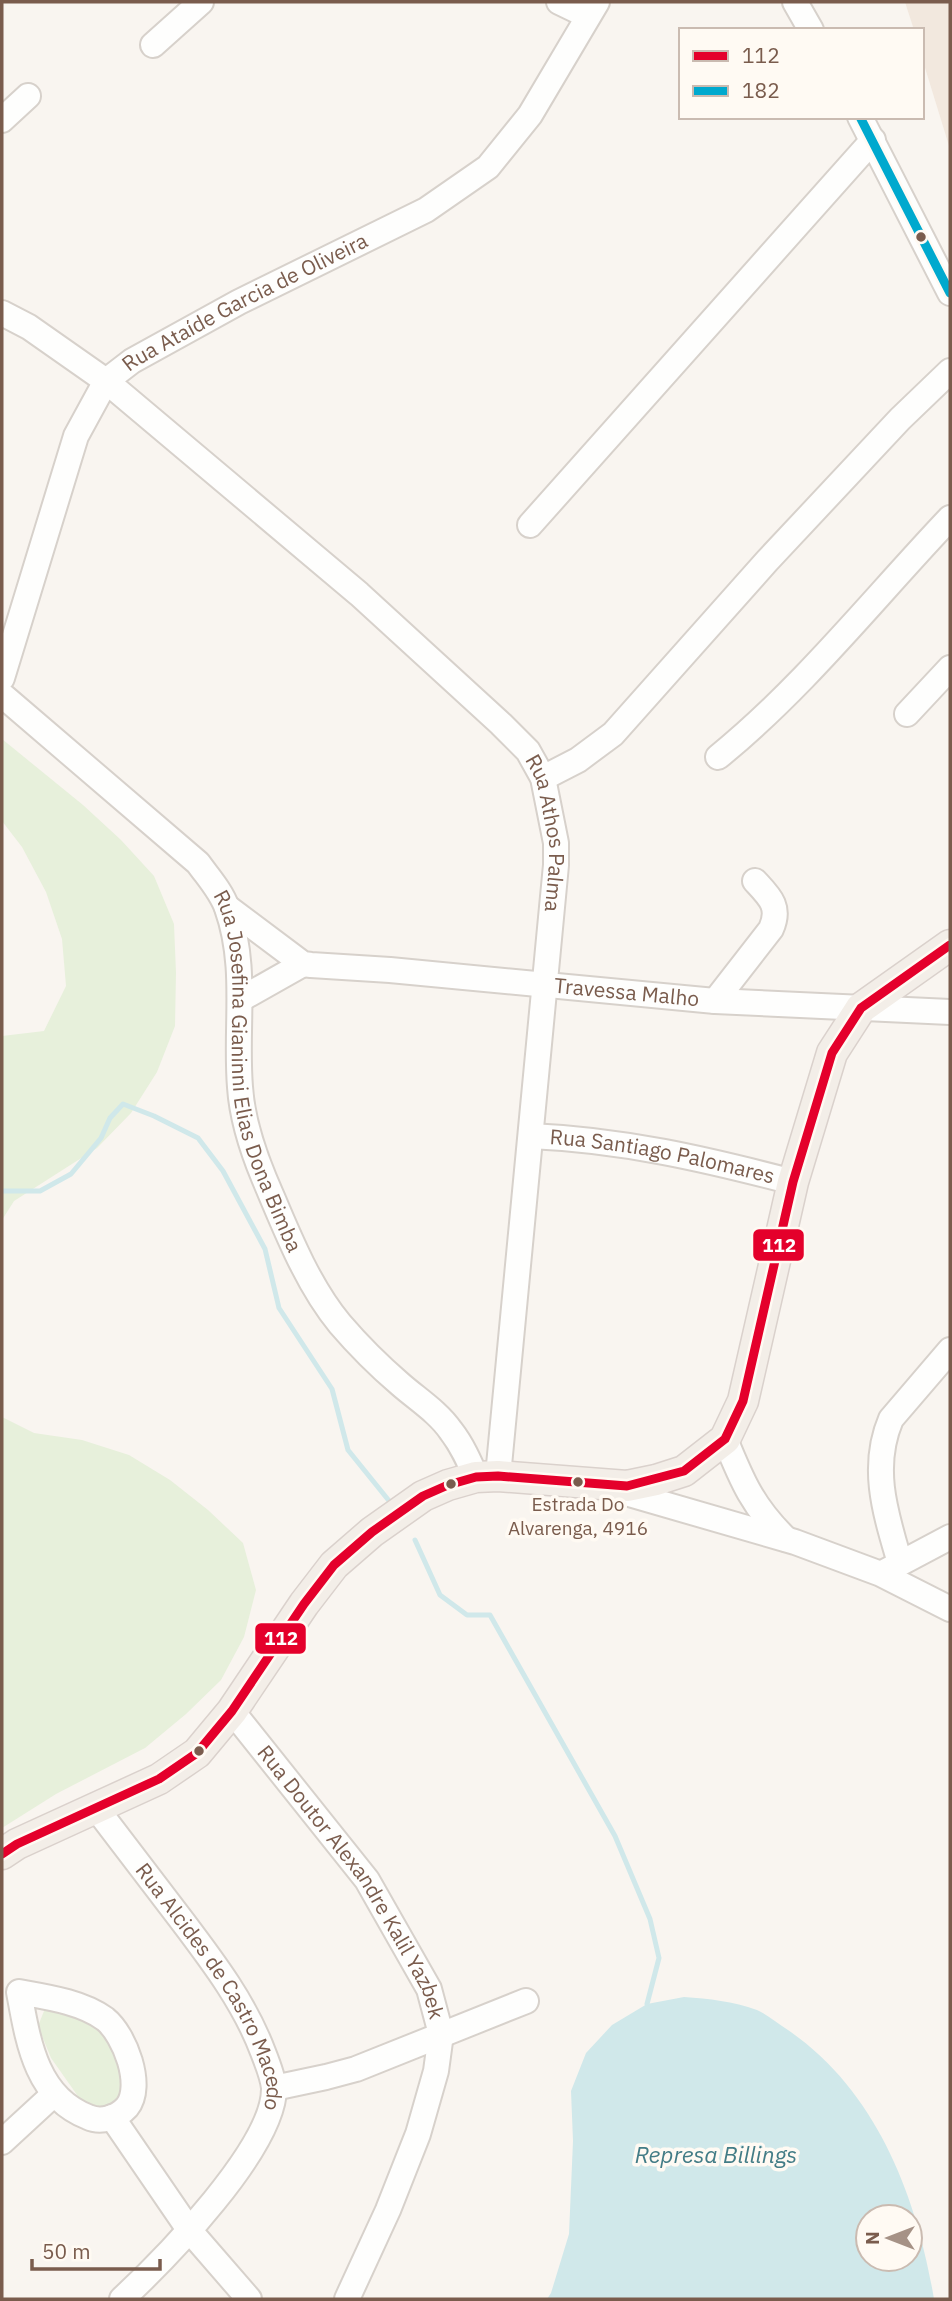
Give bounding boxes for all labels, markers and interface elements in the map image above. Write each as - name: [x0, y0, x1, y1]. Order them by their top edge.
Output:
- legend: [679, 28, 924, 119]
- text: 112: [742, 41, 780, 69]
- text: 182: [742, 76, 780, 104]
- street label: Rua Ataíde Garcia de Oliveira: [116, 226, 372, 377]
- unlabelled marker: [914, 230, 928, 244]
- street label: Rua Athos Palma: [520, 749, 572, 913]
- street label: Rua Josefina Gianinni Elias Dona Bimba: [208, 885, 309, 1256]
- street label: Travessa Malho: [553, 971, 701, 1012]
- street label: Rua Santiago Palomares: [549, 1122, 778, 1190]
- line badge: 112: [752, 1228, 805, 1262]
- text: 112: [762, 1233, 796, 1257]
- marker: Estrada Do Alvarenga, 4916: [571, 1475, 585, 1489]
- unlabelled marker: [444, 1477, 458, 1491]
- place label: Estrada Do Alvarenga, 4916: [508, 1492, 648, 1540]
- line badge: 112: [254, 1622, 307, 1655]
- text: 112: [264, 1626, 298, 1650]
- street label: Rua Doutor Alexandre Kalil Yazbek: [252, 1739, 451, 2022]
- unlabelled marker: [192, 1744, 206, 1758]
- street label: Rua Alcides de Castro Macedo: [130, 1857, 289, 2114]
- water label: Represa Billings: [635, 2139, 797, 2169]
- north arrow: [854, 2203, 924, 2273]
- scale bar: [32, 2228, 159, 2272]
- text: N: [860, 2231, 884, 2245]
- text: 50 m: [42, 2237, 91, 2265]

